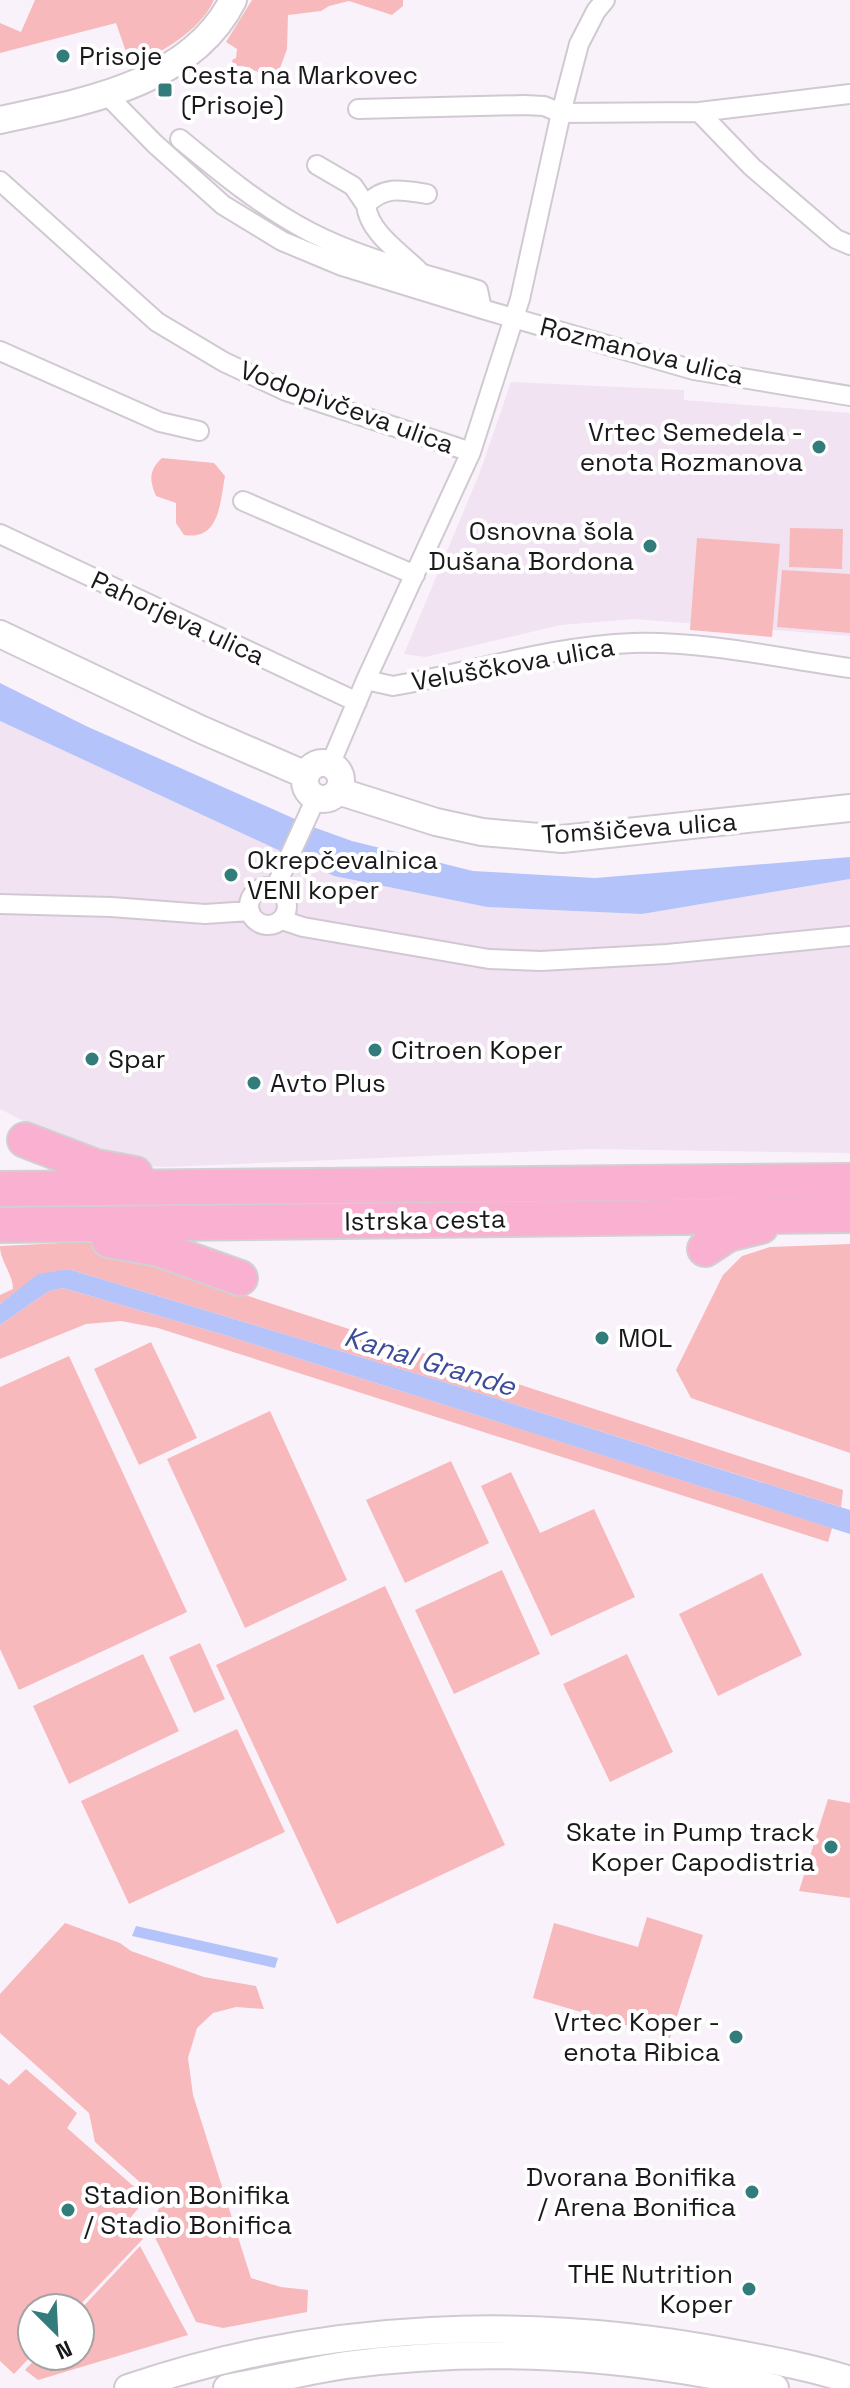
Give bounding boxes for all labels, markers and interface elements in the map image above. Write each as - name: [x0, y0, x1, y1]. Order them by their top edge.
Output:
- place label: Prisoje: [79, 39, 162, 73]
- marker: Prisoje: [54, 47, 72, 65]
- place label: Cesta na Markovec (Prisoje): [181, 58, 418, 122]
- marker: Cesta na Markovec (Prisoje): [156, 81, 174, 99]
- street label: Rozmanova ulica: [537, 309, 747, 393]
- street label: Vodopivčeva ulica: [235, 352, 459, 462]
- place label: Vrtec Semedela - enota Rozmanova: [580, 415, 803, 479]
- marker: Vrtec Semedela - enota Rozmanova: [810, 438, 828, 456]
- place label: Osnovna šola Dušana Bordona: [428, 514, 634, 578]
- marker: Osnovna šola Dušana Bordona: [641, 537, 659, 555]
- street label: Pahorjeva ulica: [86, 563, 270, 673]
- street label: Veluščkova ulica: [409, 629, 617, 699]
- street label: Tomšičeva ulica: [540, 804, 738, 852]
- place label: Okrepčevalnica VENI koper: [247, 843, 438, 907]
- marker: Okrepčevalnica VENI koper: [222, 866, 240, 884]
- place label: Citroen Koper: [391, 1033, 563, 1067]
- marker: Citroen Koper: [366, 1041, 384, 1059]
- place label: Spar: [108, 1042, 165, 1076]
- marker: Spar: [83, 1050, 101, 1068]
- place label: Avto Plus: [270, 1066, 386, 1100]
- marker: Avto Plus: [245, 1074, 263, 1092]
- street label: Istrska cesta: [344, 1202, 506, 1238]
- water label: Kanal Grande: [340, 1318, 521, 1404]
- place label: MOL: [618, 1321, 672, 1355]
- marker: MOL: [593, 1329, 611, 1347]
- place label: Skate in Pump track Koper Capodistria: [566, 1815, 815, 1879]
- marker: Skate in Pump track Koper Capodistria: [822, 1838, 840, 1856]
- place label: Vrtec Koper - enota Ribica: [554, 2005, 720, 2069]
- marker: Vrtec Koper - enota Ribica: [727, 2028, 745, 2046]
- place label: Dvorana Bonifika / Arena Bonifica: [526, 2160, 736, 2224]
- place label: Stadion Bonifika / Stadio Bonifica: [84, 2178, 292, 2242]
- marker: Dvorana Bonifika / Arena Bonifica: [743, 2183, 761, 2201]
- marker: Stadion Bonifika / Stadio Bonifica: [59, 2201, 77, 2219]
- place label: THE Nutrition Koper: [568, 2257, 733, 2321]
- marker: THE Nutrition Koper: [740, 2280, 758, 2298]
- north arrow: [16, 2292, 96, 2372]
- text: N: [52, 2334, 77, 2366]

